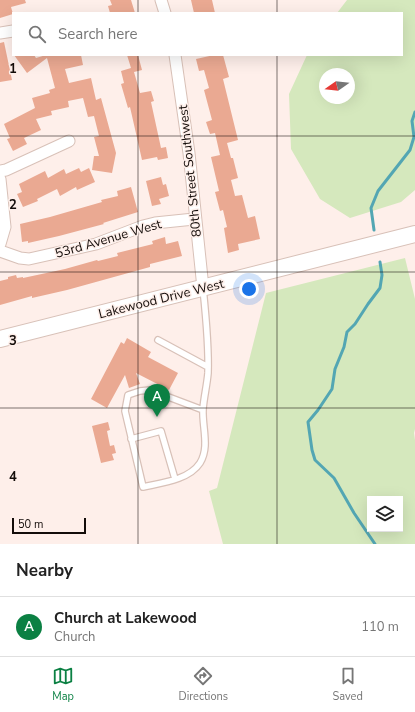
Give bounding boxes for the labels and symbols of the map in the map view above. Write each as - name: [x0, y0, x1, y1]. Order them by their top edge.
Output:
- text: 1: [9, 60, 17, 78]
- north arrow: [319, 68, 355, 104]
- street label: 80th Street Southwest: [174, 104, 206, 238]
- text: 2: [9, 196, 17, 214]
- street label: 53rd Avenue West: [53, 215, 164, 263]
- street label: Lakewood Drive West: [97, 275, 226, 323]
- your location: [239, 279, 259, 299]
- text: 3: [9, 332, 17, 350]
- pin: A: [144, 384, 170, 417]
- text: 4: [9, 468, 17, 486]
- scale bar: [12, 516, 86, 535]

